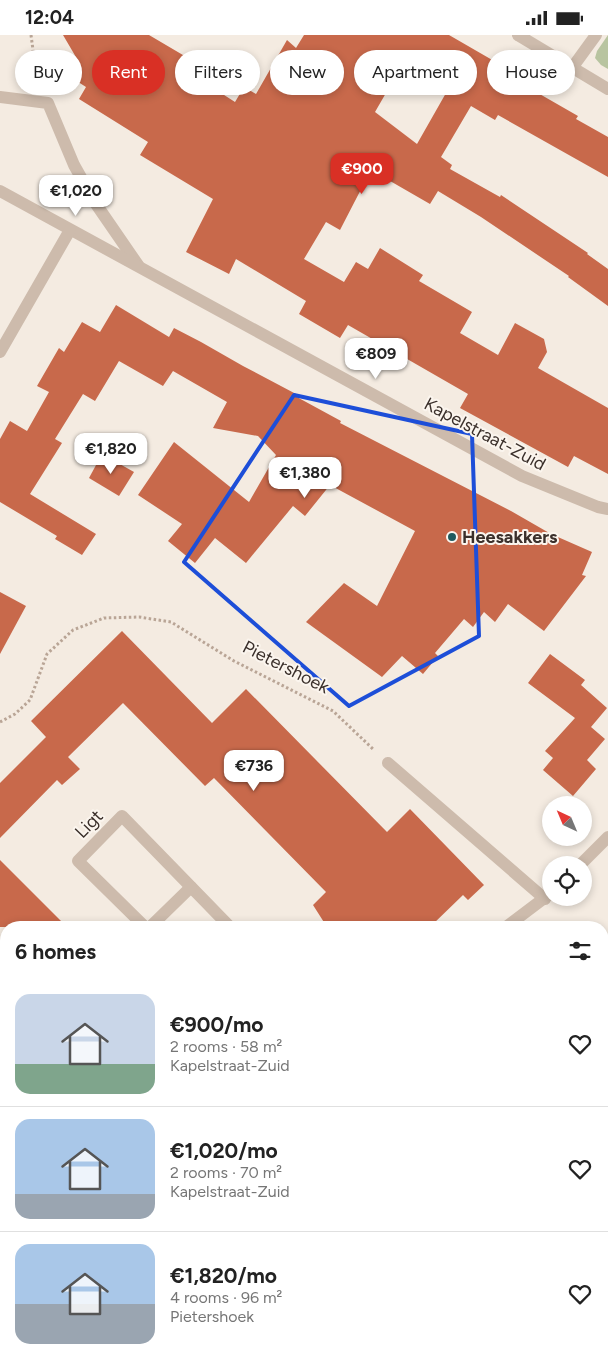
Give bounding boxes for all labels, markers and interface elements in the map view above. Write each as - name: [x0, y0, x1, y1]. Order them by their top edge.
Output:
- text: 12:04: [25, 6, 74, 29]
- chip: Buy: [15, 50, 82, 95]
- chip: Rent: [92, 50, 165, 95]
- chip: Filters: [175, 50, 260, 95]
- chip: New: [270, 50, 344, 95]
- chip: Apartment: [354, 50, 477, 95]
- chip: House: [487, 50, 575, 95]
- pin: €900: [332, 153, 392, 195]
- text: €900: [341, 159, 383, 178]
- pin: €1,020: [35, 175, 117, 217]
- text: €1,020: [50, 181, 102, 200]
- pin: €809: [346, 337, 406, 380]
- text: €809: [356, 344, 396, 363]
- street label: Kapelstraat-Zuid: [420, 393, 550, 475]
- pin: €1,820: [70, 433, 152, 475]
- text: €1,820: [85, 439, 137, 458]
- pin: €1,380: [264, 457, 346, 499]
- text: €1,380: [279, 463, 331, 482]
- place label: Heesakkers: [462, 526, 558, 548]
- marker: Heesakkers: [446, 531, 458, 543]
- street label: Pietershoek: [239, 636, 333, 698]
- pin: €736: [224, 749, 284, 792]
- text: €736: [235, 756, 273, 775]
- north arrow: [542, 796, 592, 846]
- map controls: [542, 796, 592, 906]
- street label: Ligt: [70, 805, 108, 843]
- button: locate: [542, 856, 592, 906]
- icon: filters: [566, 937, 594, 965]
- text: 6 homes: [15, 939, 96, 964]
- text: €900/mo: [170, 1012, 264, 1037]
- icon: home: [55, 1014, 115, 1074]
- icon: heart: [566, 1030, 594, 1058]
- text: 2 rooms · 58 m²: [170, 1037, 282, 1056]
- text: Kapelstraat-Zuid: [170, 1056, 290, 1075]
- text: €1,020/mo: [170, 1138, 278, 1163]
- icon: home: [55, 1139, 115, 1199]
- icon: heart: [566, 1155, 594, 1183]
- text: 2 rooms · 70 m²: [170, 1163, 282, 1182]
- text: Kapelstraat-Zuid: [170, 1182, 290, 1201]
- text: €1,820/mo: [170, 1263, 277, 1288]
- icon: home: [55, 1264, 115, 1324]
- icon: heart: [566, 1280, 594, 1308]
- text: 4 rooms · 96 m²: [170, 1288, 282, 1307]
- text: Pietershoek: [170, 1307, 254, 1326]

